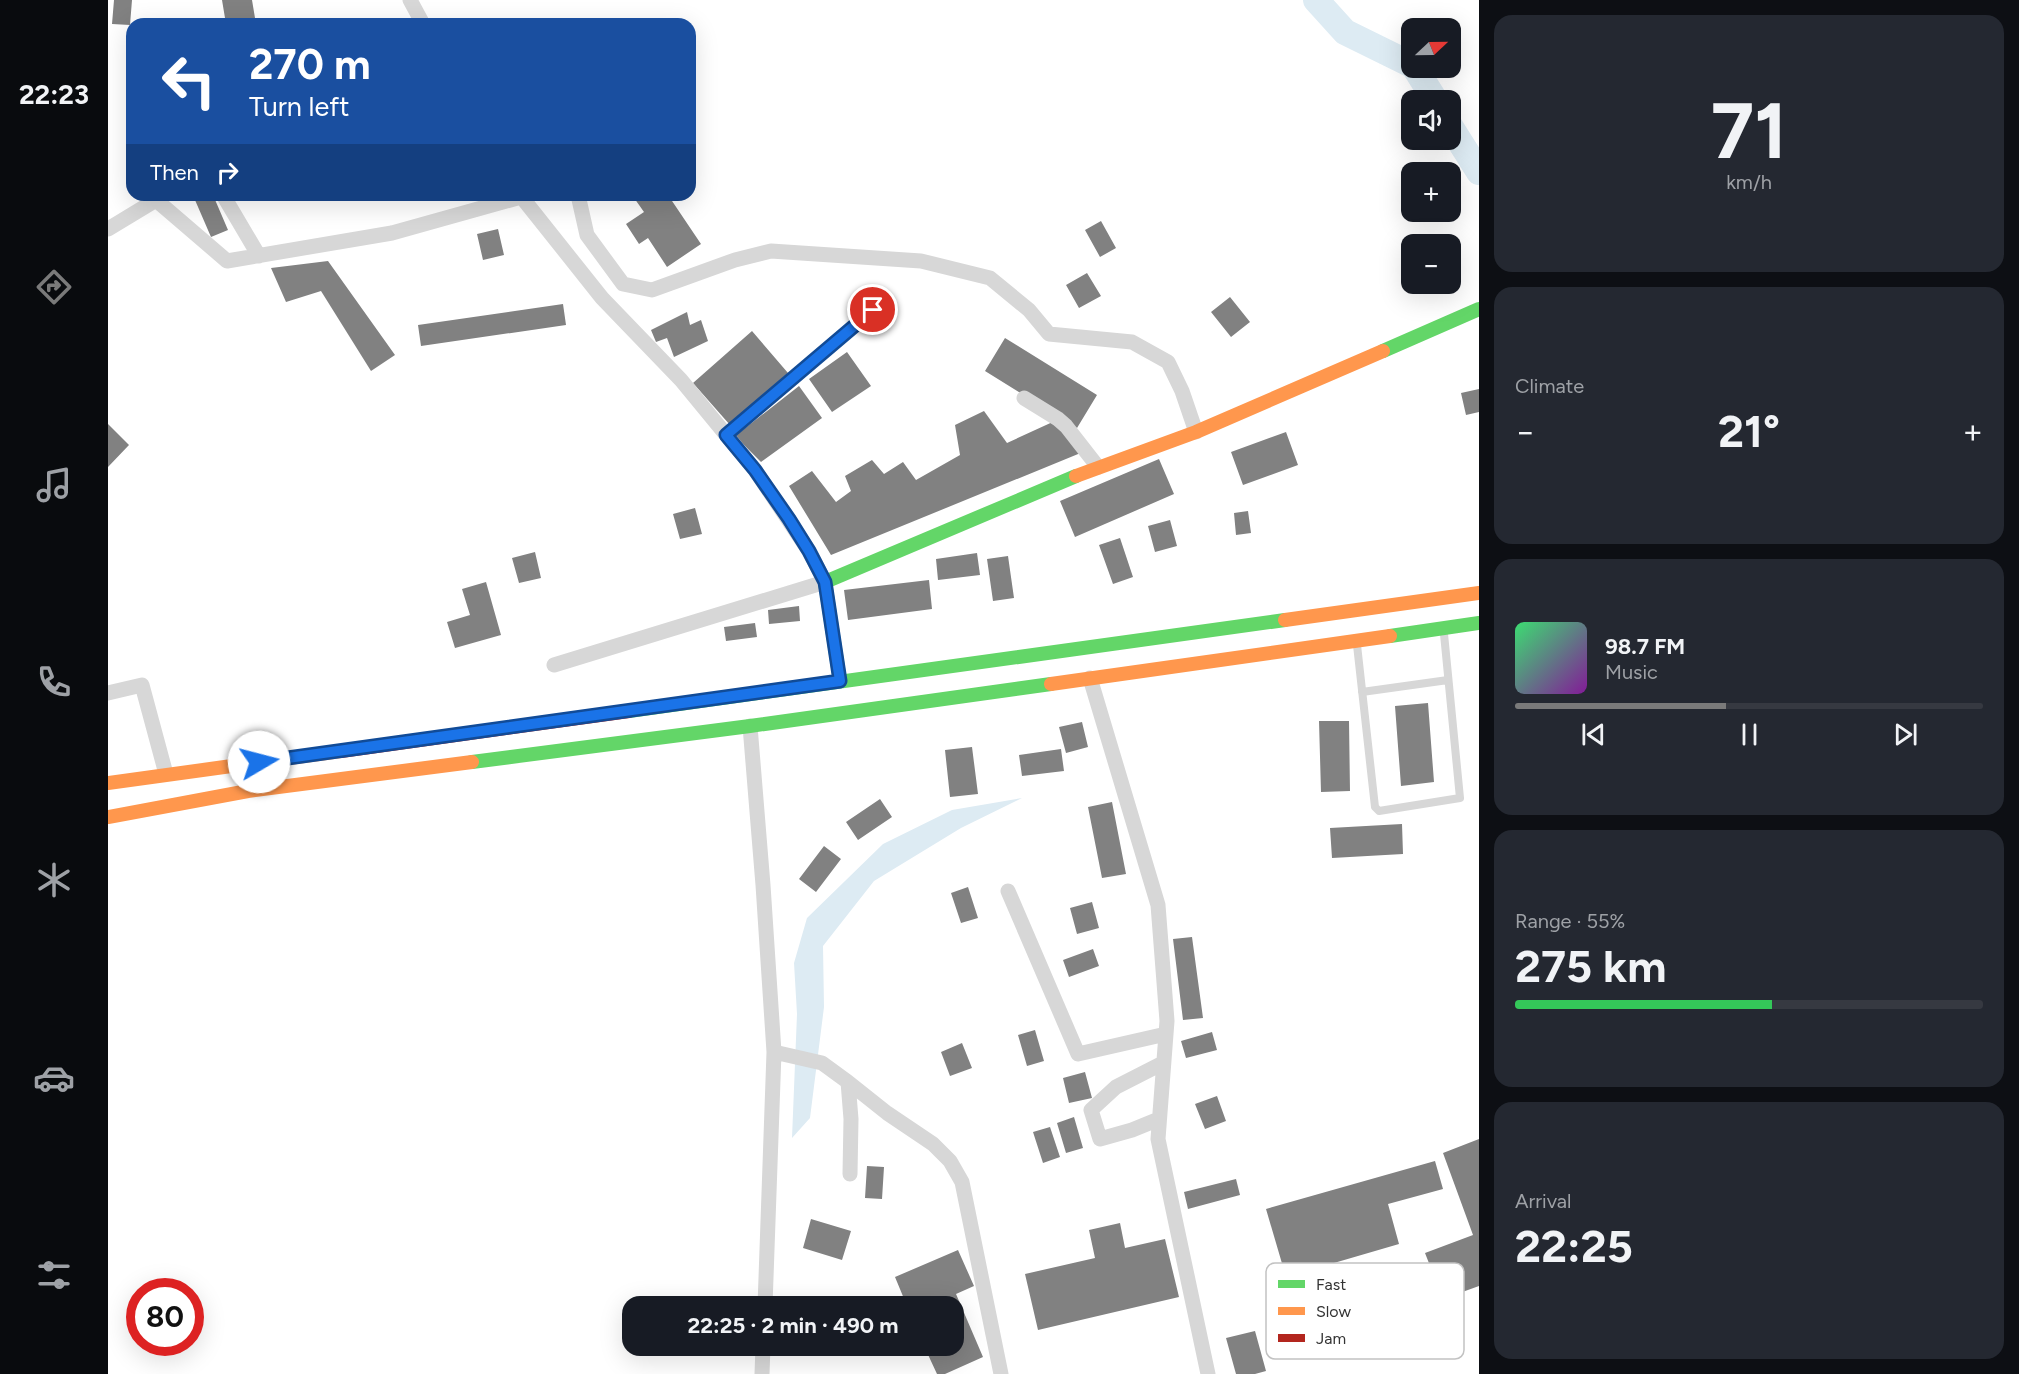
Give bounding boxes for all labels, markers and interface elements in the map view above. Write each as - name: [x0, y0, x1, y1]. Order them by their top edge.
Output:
- north arrow: [1401, 18, 1461, 78]
- map controls: [1401, 18, 1461, 294]
- text: 270 m: [249, 39, 371, 90]
- icon: left: [150, 42, 228, 120]
- text: 22:23: [19, 78, 89, 111]
- text: 71: [1711, 84, 1787, 178]
- text: Turn left: [249, 90, 349, 123]
- button: sound: [1401, 90, 1461, 150]
- icon: right: [211, 156, 244, 189]
- text: Then: [150, 159, 199, 186]
- button: +: [1401, 162, 1461, 222]
- text: km/h: [1726, 170, 1772, 194]
- button: −: [1401, 234, 1461, 294]
- icon: directions: [33, 266, 75, 308]
- pin: [847, 284, 898, 335]
- icon: arrive: [856, 293, 889, 326]
- text: Climate: [1515, 374, 1584, 398]
- text: 21°: [1718, 404, 1780, 458]
- text: −: [1515, 412, 1536, 451]
- text: +: [1962, 412, 1983, 451]
- icon: music: [33, 464, 75, 506]
- text: 98.7 FM: [1605, 633, 1685, 660]
- text: Music: [1605, 660, 1658, 684]
- icon: phone: [33, 661, 75, 703]
- icon: previous: [1577, 718, 1610, 751]
- icon: pause: [1733, 718, 1766, 751]
- icon: next: [1889, 718, 1922, 751]
- position arrow: [227, 730, 291, 794]
- icon: climate: [33, 859, 75, 901]
- text: Range · 55%: [1515, 909, 1625, 933]
- text: 275 km: [1515, 939, 1666, 993]
- icon: car: [33, 1057, 75, 1099]
- text: Arrival: [1515, 1189, 1571, 1213]
- text: 22:25: [1515, 1219, 1633, 1273]
- icon: filters: [33, 1254, 75, 1296]
- legend: [1266, 1263, 1464, 1359]
- text: Fast: [1316, 1275, 1346, 1294]
- speed limit sign: 80: [126, 1278, 204, 1356]
- text: Slow: [1316, 1302, 1351, 1321]
- text: 22:25 · 2 min · 490 m: [688, 1312, 898, 1339]
- text: Jam: [1316, 1329, 1346, 1348]

